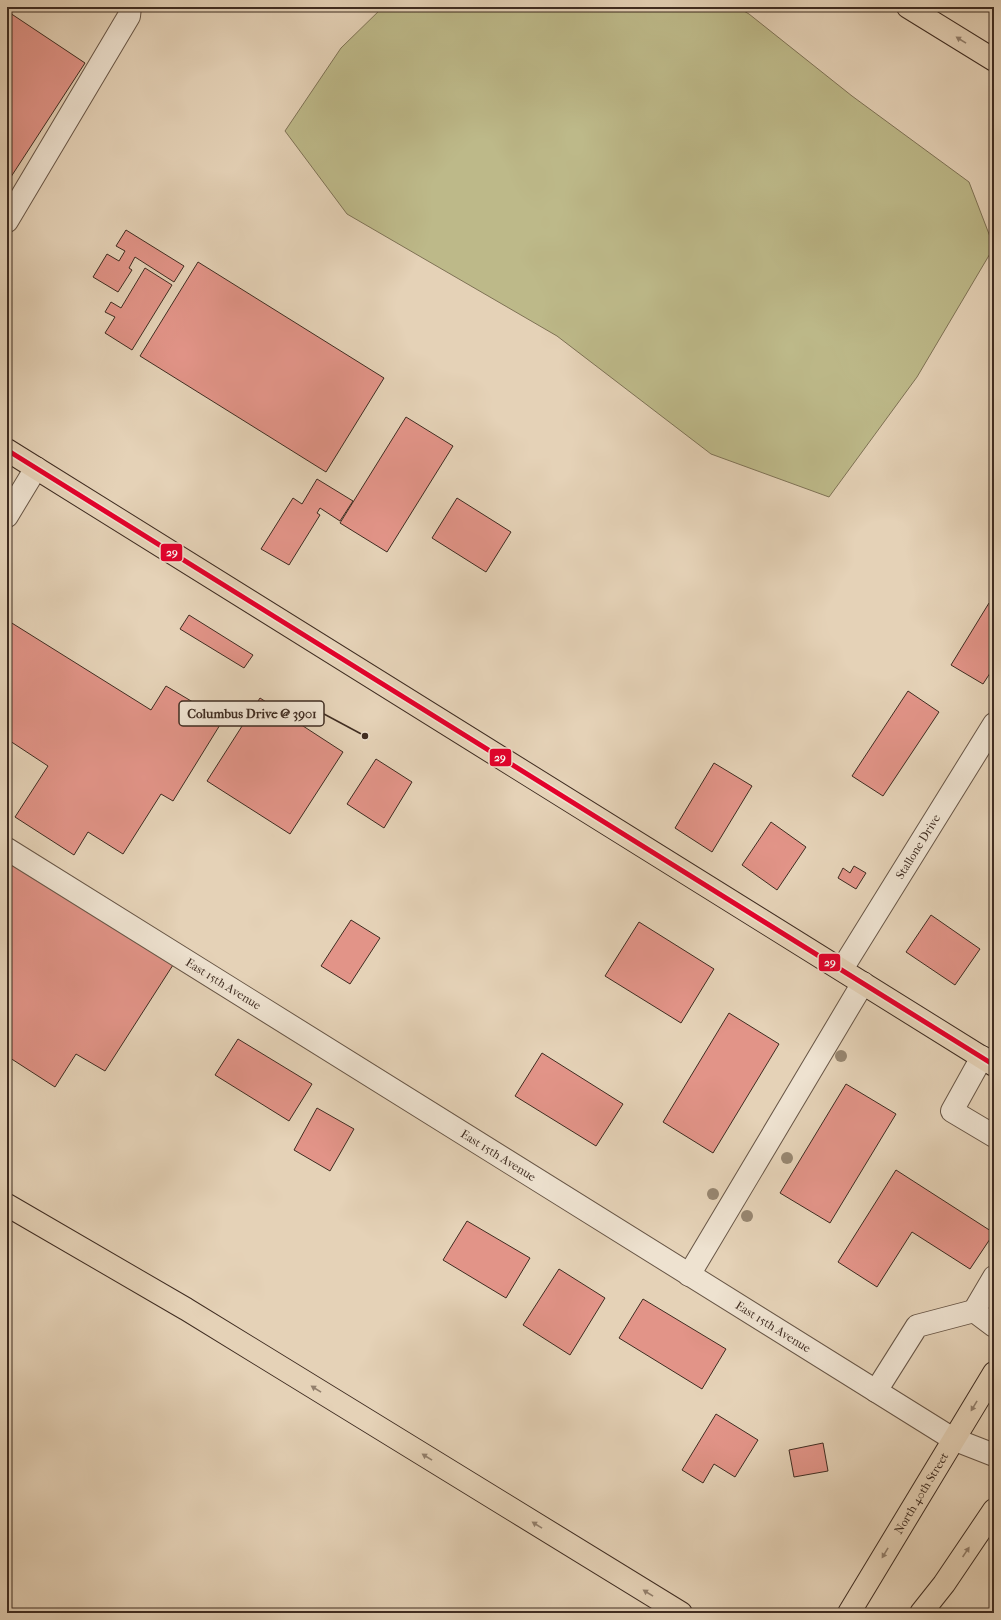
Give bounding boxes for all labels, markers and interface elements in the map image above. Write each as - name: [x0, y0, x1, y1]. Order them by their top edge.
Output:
- one-way arrow: [955, 36, 967, 43]
- line badge: 29: [160, 543, 183, 562]
- text: 29: [166, 546, 178, 559]
- callout: Columbus Drive @ 3901: [179, 701, 324, 726]
- text: Columbus Drive @ 3901: [187, 706, 317, 722]
- line badge: 29: [489, 748, 512, 767]
- text: 29: [494, 751, 506, 764]
- street label: Stallone Drive: [893, 812, 943, 882]
- line badge: 29: [818, 953, 841, 972]
- street label: East 15th Avenue: [183, 955, 264, 1013]
- text: 29: [824, 956, 836, 969]
- street label: East 15th Avenue: [458, 1127, 539, 1184]
- street label: East 15th Avenue: [733, 1298, 813, 1356]
- one-way arrow: [310, 1385, 322, 1392]
- one-way arrow: [970, 1400, 977, 1412]
- street label: North 40th Street: [891, 1449, 952, 1536]
- one-way arrow: [421, 1453, 433, 1460]
- one-way arrow: [531, 1521, 543, 1528]
- one-way arrow: [881, 1547, 888, 1559]
- one-way arrow: [962, 1547, 970, 1557]
- one-way arrow: [642, 1589, 654, 1596]

